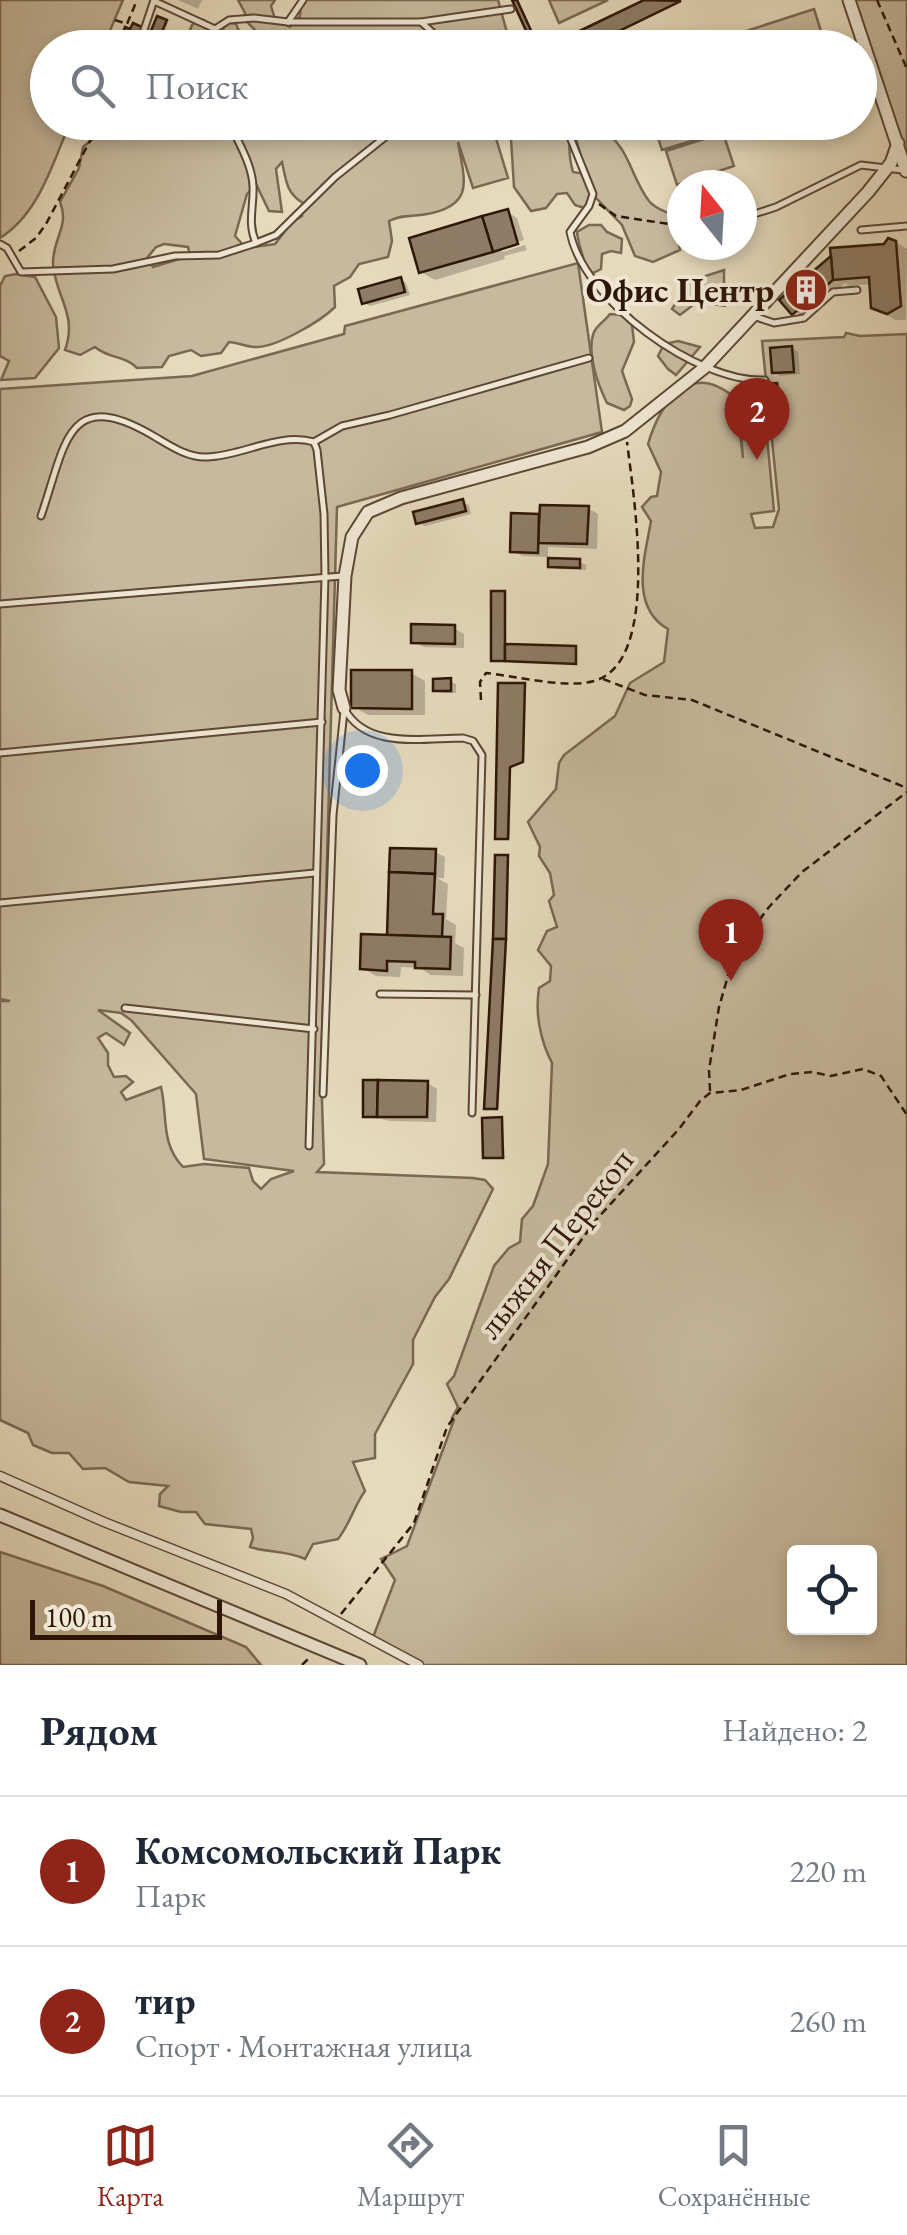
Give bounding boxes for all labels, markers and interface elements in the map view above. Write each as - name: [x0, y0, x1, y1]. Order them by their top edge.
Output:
- search box: [30, 30, 877, 140]
- icon: search: [65, 58, 120, 113]
- text: Поиск: [145, 61, 248, 110]
- north arrow: [667, 170, 757, 260]
- place label: Офис Центр: [586, 267, 774, 312]
- building icon: Офис Центр: [783, 267, 829, 313]
- pin: 2: [724, 378, 790, 460]
- your location: [337, 745, 388, 796]
- pin: 1: [698, 898, 764, 981]
- street label: лыжня Перекоп: [466, 1139, 644, 1347]
- map controls: [787, 1545, 877, 1635]
- button: locate: [787, 1545, 877, 1635]
- scale bar: [30, 1595, 222, 1640]
- text: 100 m: [45, 1599, 113, 1635]
- text: Рядом: [40, 1703, 158, 1758]
- text: Найдено: 2: [722, 1709, 867, 1751]
- text: Комсомольский Парк: [135, 1826, 501, 1875]
- text: 1: [64, 1850, 81, 1892]
- text: 220 m: [790, 1850, 867, 1892]
- text: Парк: [135, 1875, 206, 1917]
- text: тир: [135, 1976, 195, 2025]
- text: 2: [64, 2000, 81, 2042]
- text: 260 m: [790, 2000, 867, 2042]
- text: Спорт · Монтажная улица: [135, 2025, 472, 2067]
- tab: Карта: [97, 2118, 164, 2214]
- tab: Маршрут: [357, 2118, 464, 2214]
- tab: Сохранённые: [658, 2118, 810, 2214]

